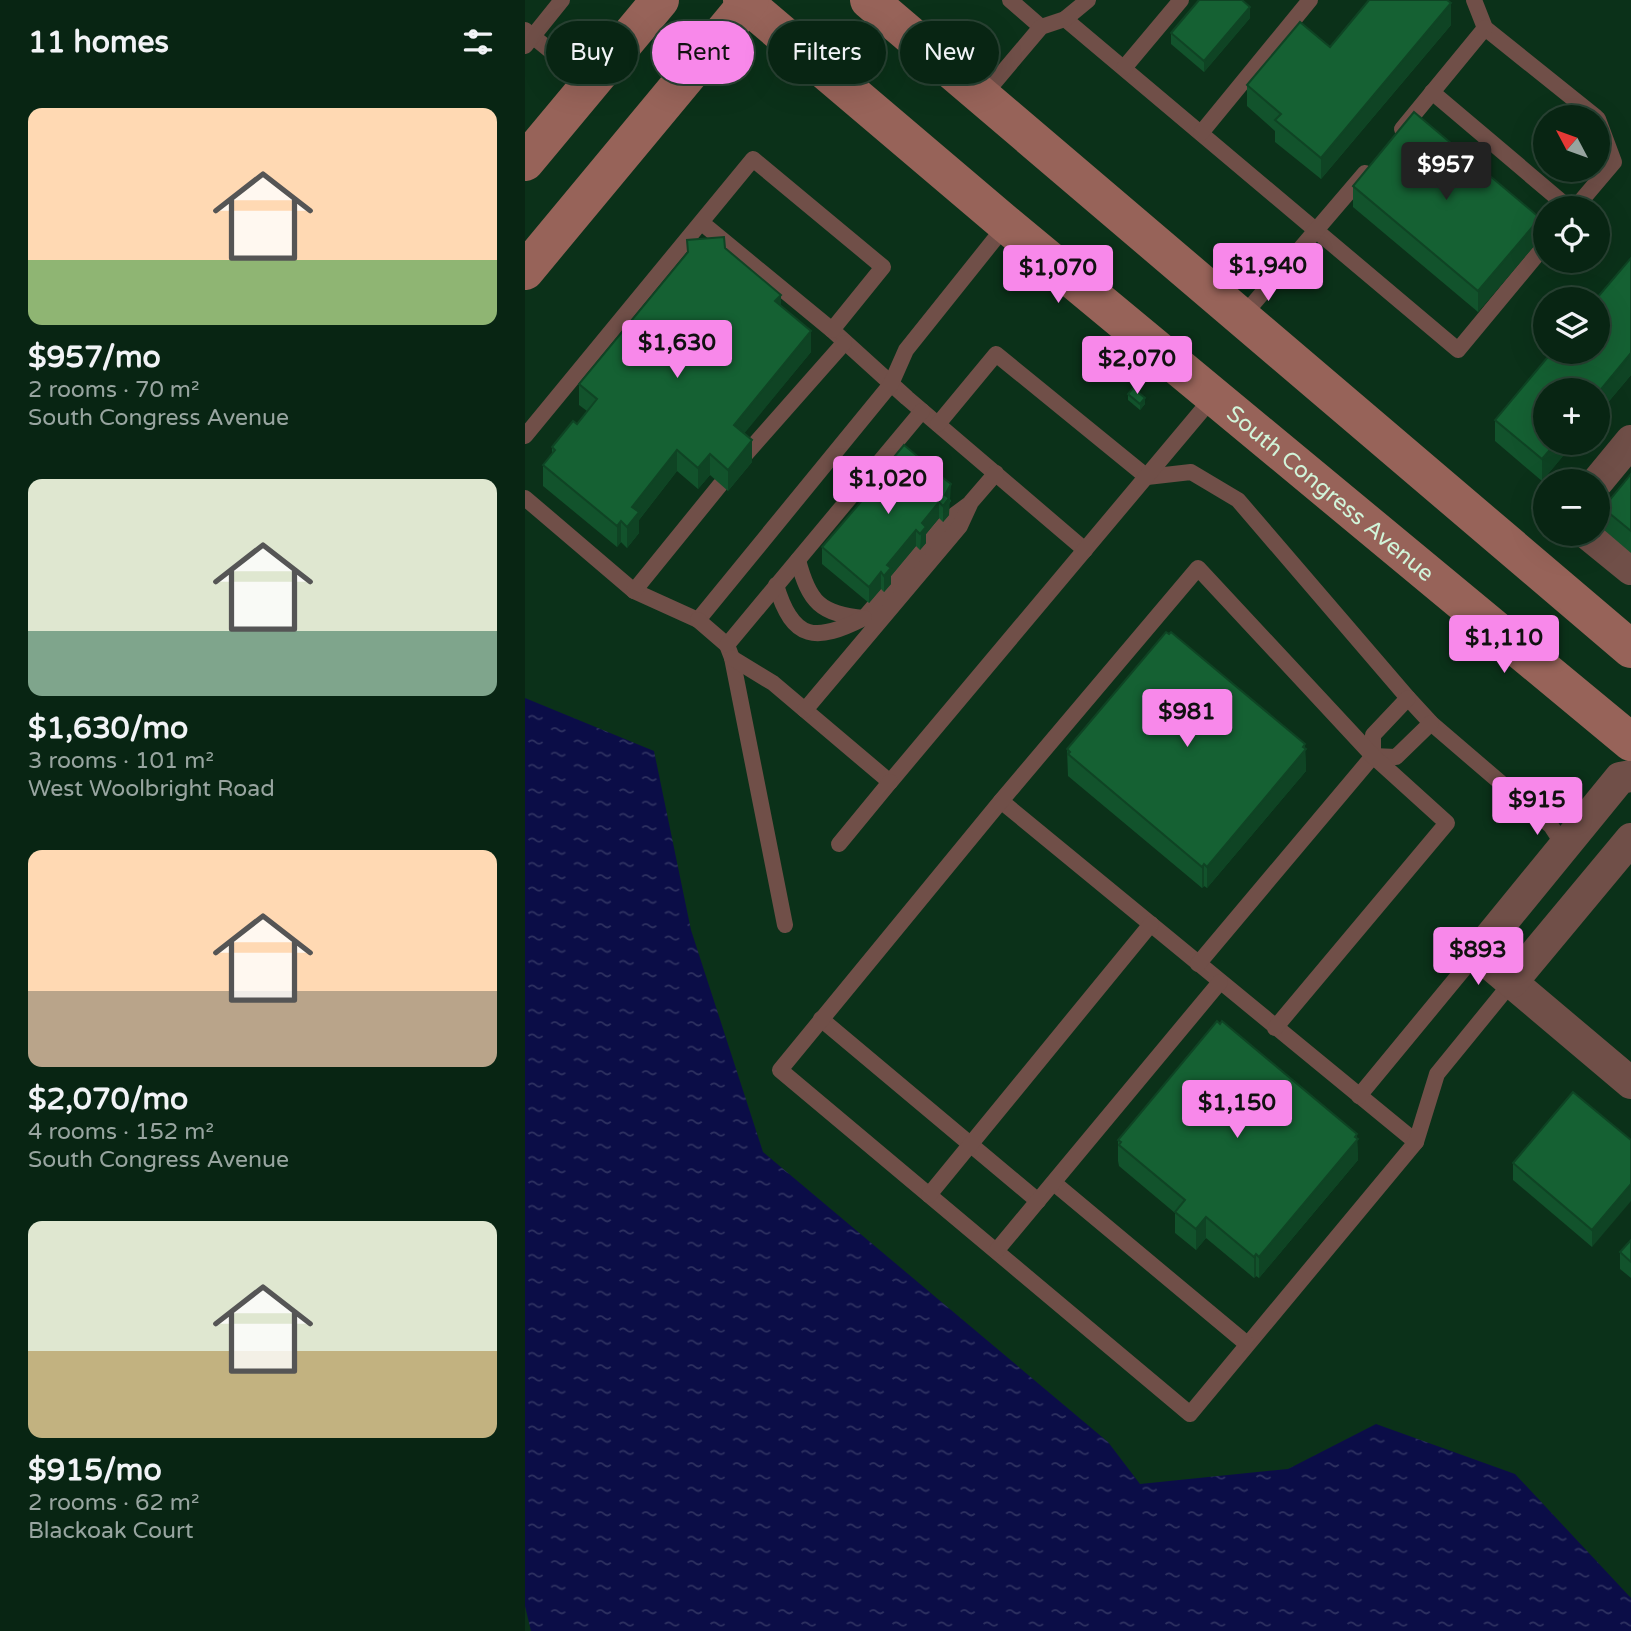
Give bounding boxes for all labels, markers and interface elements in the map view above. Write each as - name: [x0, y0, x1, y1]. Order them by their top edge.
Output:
- chip: Buy: [546, 21, 638, 84]
- chip: Rent: [652, 21, 754, 84]
- chip: Filters: [768, 21, 886, 84]
- chip: New: [900, 21, 999, 84]
- icon: filters: [459, 23, 497, 61]
- text: 11 homes: [28, 24, 169, 61]
- north arrow: [1533, 105, 1610, 182]
- map controls: [1533, 105, 1610, 546]
- pin: $957: [1405, 142, 1487, 202]
- text: $957: [1417, 151, 1475, 179]
- icon: home: [200, 153, 326, 279]
- button: locate: [1533, 196, 1610, 273]
- pin: $1,940: [1211, 244, 1325, 303]
- pin: $1,070: [1001, 246, 1115, 305]
- text: $1,940: [1229, 252, 1307, 280]
- text: $1,070: [1019, 254, 1097, 282]
- button: layers: [1533, 287, 1610, 364]
- pin: $1,630: [620, 320, 734, 380]
- text: $1,630: [638, 329, 716, 357]
- pin: $2,070: [1080, 336, 1194, 396]
- text: $957/mo: [28, 339, 161, 376]
- text: $2,070: [1098, 345, 1176, 373]
- text: 2 rooms · 70 m²: [28, 376, 199, 404]
- button: +: [1533, 378, 1610, 455]
- street label: South Congress Avenue: [1221, 400, 1440, 588]
- text: South Congress Avenue: [28, 404, 289, 432]
- pin: $1,020: [831, 456, 945, 516]
- text: $1,020: [849, 465, 927, 493]
- button: −: [1533, 469, 1610, 546]
- icon: home: [200, 524, 326, 650]
- pin: $1,110: [1447, 616, 1561, 675]
- text: $1,110: [1465, 624, 1543, 652]
- pin: $981: [1146, 690, 1228, 749]
- text: $981: [1158, 698, 1216, 726]
- text: $1,630/mo: [28, 710, 188, 747]
- text: 3 rooms · 101 m²: [28, 747, 214, 775]
- text: West Woolbright Road: [28, 775, 275, 803]
- pin: $915: [1496, 778, 1578, 837]
- text: $915: [1508, 786, 1566, 814]
- icon: home: [200, 895, 326, 1021]
- pin: $893: [1437, 928, 1519, 987]
- text: $893: [1449, 936, 1507, 964]
- pin: $1,150: [1180, 1080, 1294, 1140]
- text: $2,070/mo: [28, 1081, 188, 1118]
- text: $1,150: [1198, 1089, 1276, 1117]
- text: 4 rooms · 152 m²: [28, 1118, 214, 1146]
- text: South Congress Avenue: [28, 1146, 289, 1174]
- icon: home: [200, 1266, 326, 1392]
- text: $915/mo: [28, 1452, 162, 1489]
- text: 2 rooms · 62 m²: [28, 1489, 199, 1517]
- text: Blackoak Court: [28, 1517, 194, 1545]

